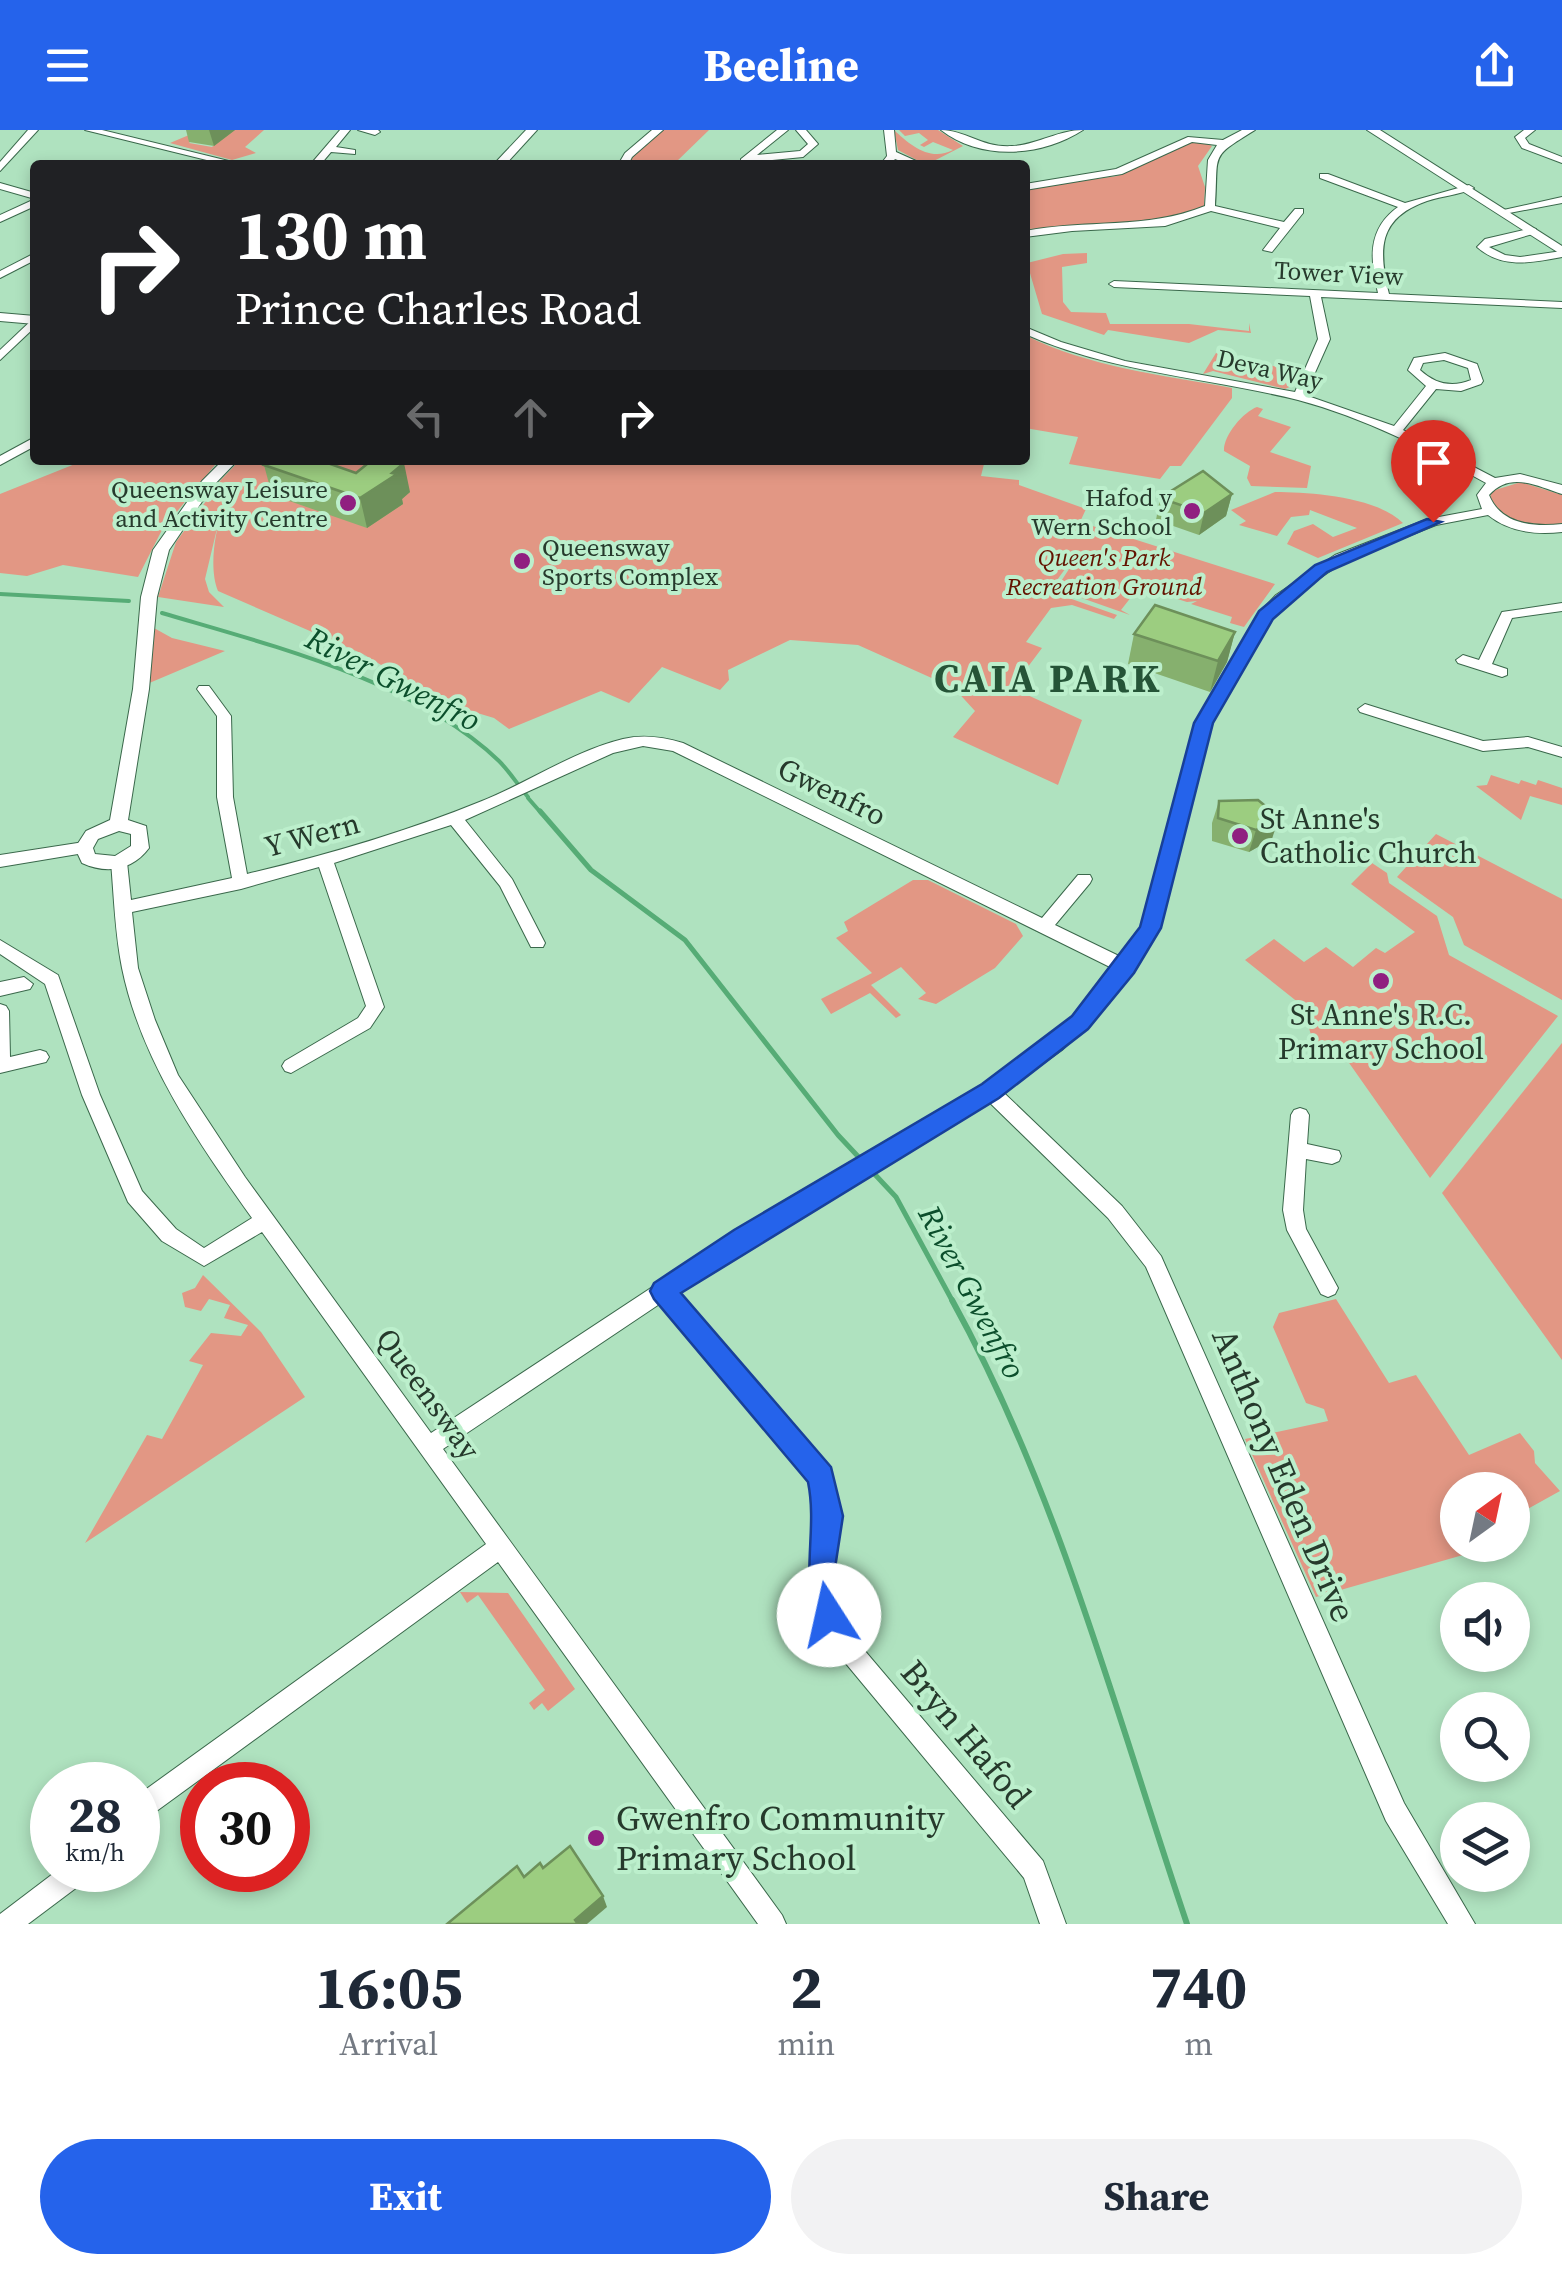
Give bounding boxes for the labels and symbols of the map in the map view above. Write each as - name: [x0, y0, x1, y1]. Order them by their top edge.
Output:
- street label: Tower View: [1274, 253, 1404, 293]
- street label: Deva Way: [1214, 340, 1327, 398]
- pin: [1391, 420, 1476, 523]
- place label: Queensway Leisure and Activity Centre: [111, 472, 328, 535]
- place label: Hafod y Wern School: [1031, 480, 1172, 543]
- marker: Queensway Leisure and Activity Centre: [337, 492, 359, 514]
- marker: Hafod y Wern School: [1181, 500, 1203, 522]
- place label: Queensway Sports Complex: [542, 530, 718, 593]
- park label: Queen's Park Recreation Ground: [1005, 540, 1203, 603]
- marker: Queensway Sports Complex: [511, 550, 533, 572]
- water label: River Gwenfro: [297, 616, 488, 742]
- district label: CAIA PARK: [934, 651, 1162, 705]
- street label: Gwenfro: [771, 748, 893, 835]
- place label: St Anne's Catholic Church: [1260, 798, 1477, 873]
- street label: Y Wern: [260, 802, 364, 867]
- marker: St Anne's Catholic Church: [1229, 825, 1251, 847]
- marker: St Anne's R.C. Primary School: [1370, 970, 1392, 992]
- place label: St Anne's R.C. Primary School: [1278, 994, 1484, 1069]
- water label: River Gwenfro: [907, 1197, 1036, 1386]
- street label: Queensway: [367, 1320, 490, 1468]
- street label: Anthony Eden Drive: [1200, 1321, 1368, 1629]
- north arrow: [1440, 1472, 1530, 1562]
- position arrow: [777, 1563, 881, 1667]
- street label: Bryn Hafod: [890, 1650, 1042, 1819]
- speed limit sign: 30: [180, 1762, 310, 1892]
- place label: Gwenfro Community Primary School: [616, 1794, 945, 1882]
- marker: Gwenfro Community Primary School: [585, 1827, 607, 1849]

